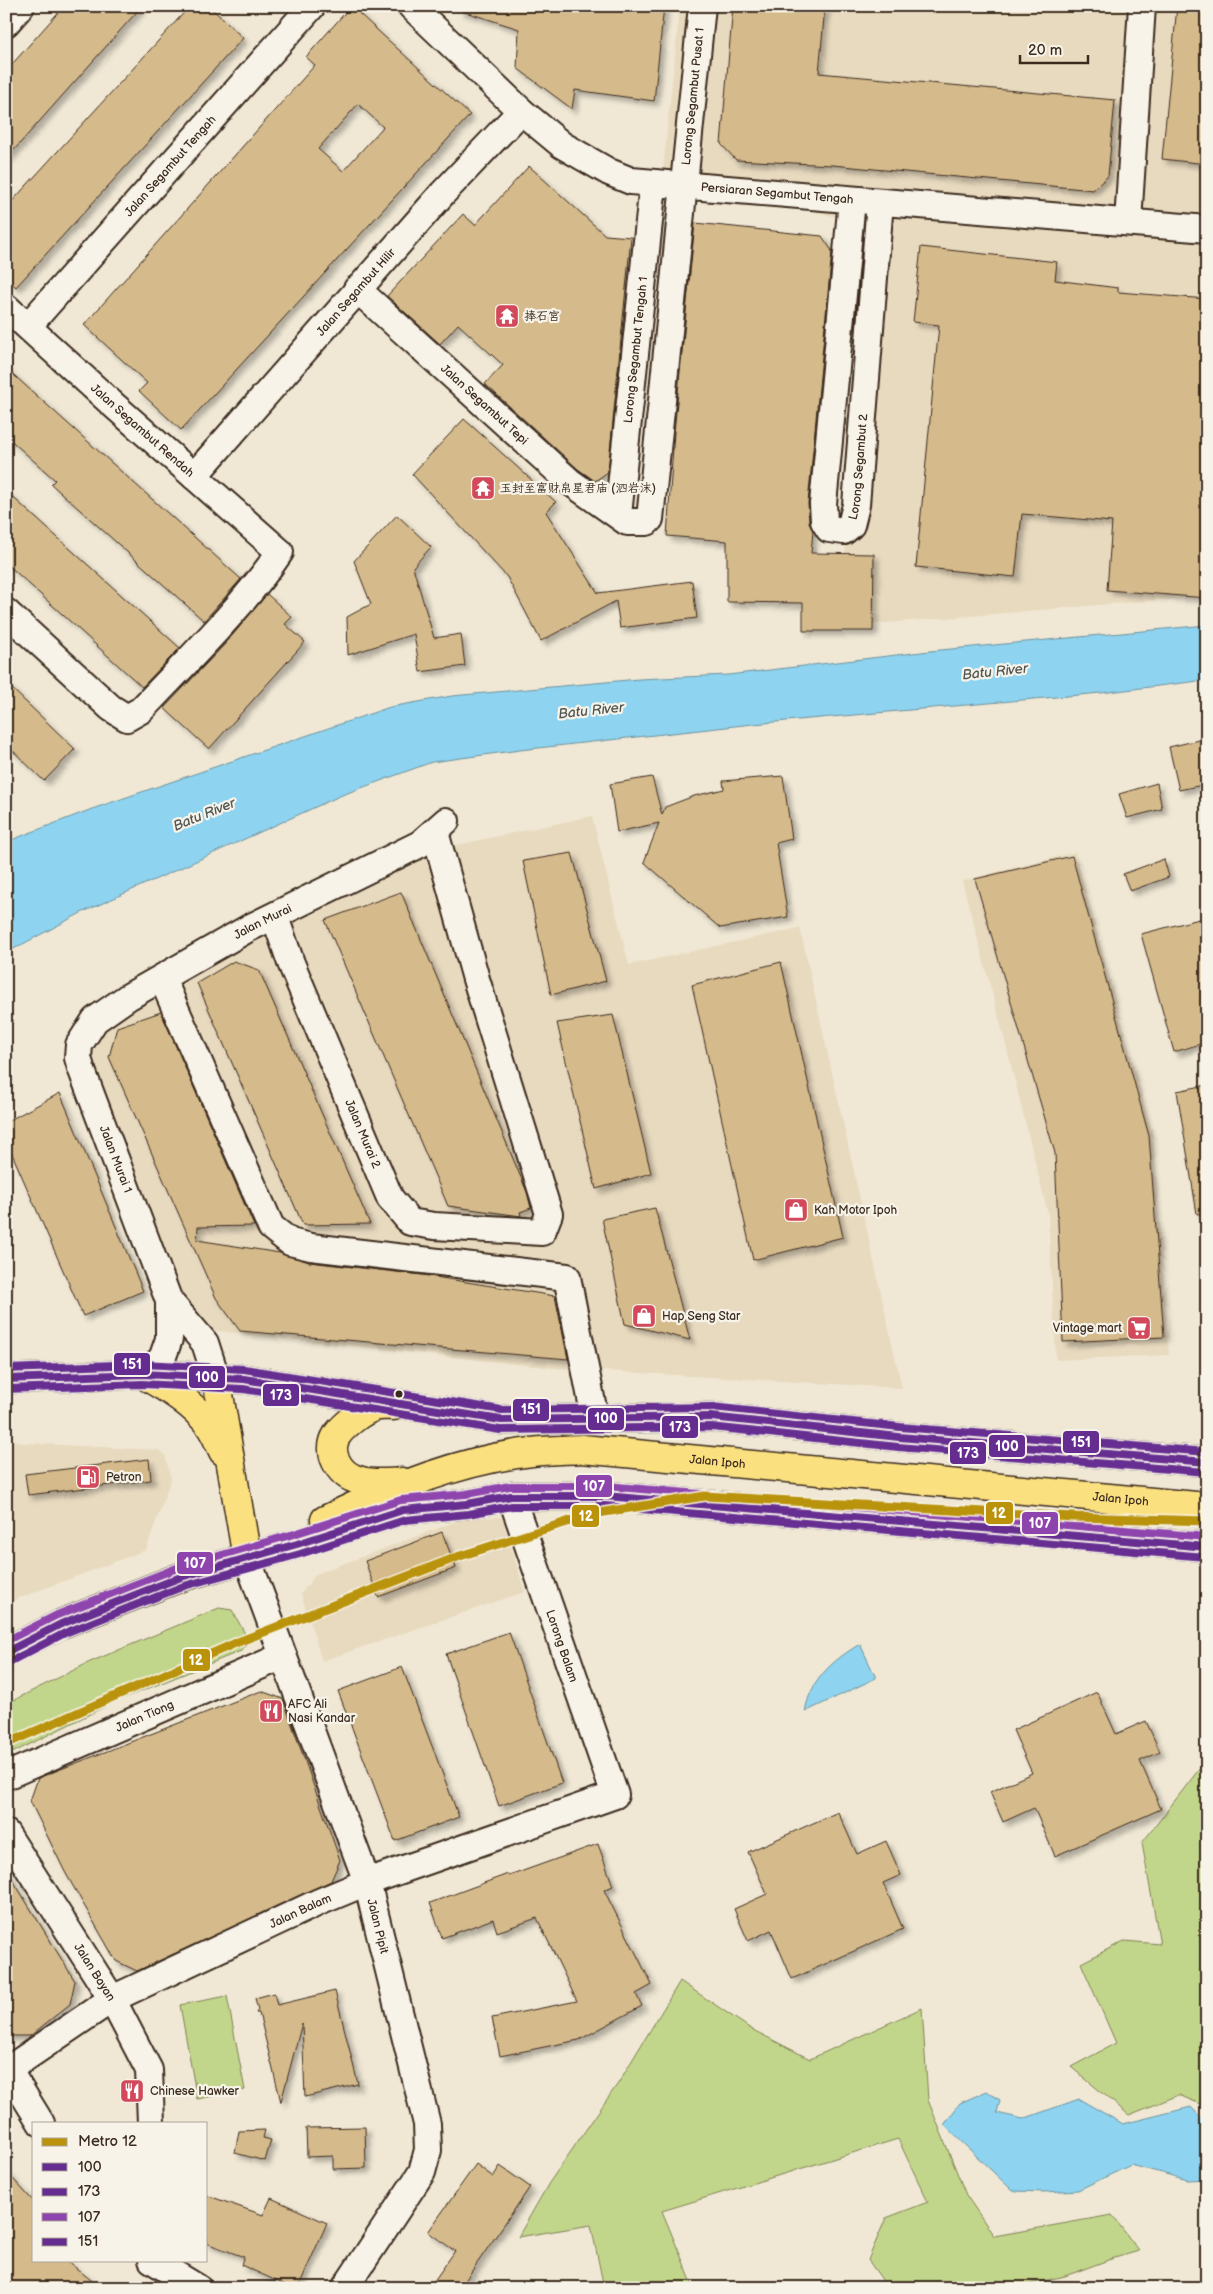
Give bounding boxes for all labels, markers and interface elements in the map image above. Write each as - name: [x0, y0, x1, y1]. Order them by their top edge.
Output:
- street label: Lorong Segambut Pusat 1: [679, 27, 708, 166]
- scale bar: [1020, 32, 1088, 64]
- text: 20 m: [1028, 41, 1062, 60]
- street label: Jalan Segambut Tengah: [122, 112, 220, 220]
- street label: Persiaran Segambut Tengah: [700, 180, 854, 208]
- street label: Jalan Segambut Hilir: [314, 245, 399, 339]
- street label: Lorong Segambut Tengah 1: [621, 276, 651, 424]
- temple icon: 捧石宫: [494, 303, 520, 329]
- place label: 捧石宫: [524, 309, 560, 324]
- street label: Jalan Segambut Tepi: [437, 361, 531, 448]
- street label: Jalan Segambut Rendah: [87, 381, 197, 481]
- street label: Lorong Segambut 2: [846, 413, 871, 522]
- temple icon: 玉封至富财帛星君庙 (泗岩沫): [470, 475, 496, 501]
- place label: 玉封至富财帛星君庙 (泗岩沫): [500, 481, 656, 496]
- water label: Batu River: [961, 660, 1030, 683]
- water label: Batu River: [557, 699, 626, 722]
- water label: Batu River: [171, 794, 239, 835]
- street label: Jalan Murai: [231, 901, 294, 943]
- street label: Jalan Murai 2: [341, 1097, 384, 1171]
- street label: Jalan Murai 1: [96, 1123, 135, 1195]
- shop icon: Kah Motor Ipoh: [783, 1197, 809, 1223]
- place label: Kah Motor Ipoh: [814, 1203, 898, 1218]
- shop icon: Hap Seng Star: [631, 1303, 657, 1329]
- place label: Hap Seng Star: [662, 1309, 741, 1324]
- supermarket icon: Vintage mart: [1126, 1315, 1152, 1341]
- place label: Vintage mart: [1053, 1321, 1122, 1336]
- line badge: 151: [113, 1352, 151, 1376]
- text: 151: [122, 1356, 142, 1373]
- line badge: 100: [188, 1365, 226, 1389]
- text: 100: [195, 1369, 219, 1386]
- line badge: 173: [262, 1383, 300, 1407]
- text: 173: [270, 1387, 292, 1404]
- unlabelled marker: [394, 1389, 404, 1399]
- line badge: 151: [512, 1398, 550, 1422]
- text: 151: [521, 1401, 541, 1418]
- line badge: 100: [587, 1407, 625, 1431]
- text: 100: [594, 1410, 618, 1427]
- line badge: 173: [661, 1415, 699, 1439]
- text: 173: [669, 1419, 691, 1436]
- line badge: 151: [1062, 1430, 1100, 1454]
- line badge: 100: [988, 1434, 1026, 1458]
- text: 151: [1071, 1434, 1091, 1451]
- text: 100: [995, 1438, 1019, 1455]
- line badge: 173: [949, 1441, 987, 1465]
- text: 173: [957, 1445, 979, 1462]
- street label: Jalan Ipoh: [689, 1452, 747, 1472]
- fuel station icon: Petron: [75, 1464, 101, 1490]
- place label: Petron: [106, 1470, 142, 1485]
- line badge: 107: [575, 1474, 613, 1498]
- text: 107: [583, 1478, 605, 1495]
- street label: Jalan Ipoh: [1092, 1489, 1150, 1510]
- line badge: 12: [985, 1501, 1014, 1525]
- line badge: 12: [571, 1504, 600, 1528]
- text: 12: [992, 1505, 1007, 1522]
- text: 12: [579, 1508, 594, 1525]
- line badge: 107: [1021, 1511, 1059, 1535]
- text: 107: [1029, 1515, 1051, 1532]
- line badge: 107: [176, 1551, 214, 1575]
- text: 107: [184, 1555, 206, 1572]
- street label: Lorong Balam: [542, 1608, 581, 1684]
- line badge: 12: [182, 1648, 211, 1672]
- text: 12: [189, 1652, 204, 1669]
- street label: Jalan Tiong: [113, 1697, 176, 1736]
- place label: AFC Ali Nasi Kandar: [288, 1697, 356, 1726]
- restaurant icon: AFC Ali Nasi Kandar: [258, 1698, 284, 1724]
- street label: Jalan Balam: [267, 1891, 334, 1932]
- street label: Jalan Pipit: [363, 1897, 392, 1956]
- street label: Jalan Bayan: [70, 1940, 119, 2004]
- restaurant icon: Chinese Hawker: [119, 2078, 145, 2104]
- place label: Chinese Hawker: [150, 2084, 240, 2099]
- legend: [32, 2122, 208, 2262]
- text: Metro 12: [78, 2132, 137, 2151]
- text: 100: [78, 2158, 102, 2177]
- text: 173: [78, 2182, 100, 2201]
- text: 107: [78, 2208, 101, 2227]
- text: 151: [78, 2232, 98, 2251]

